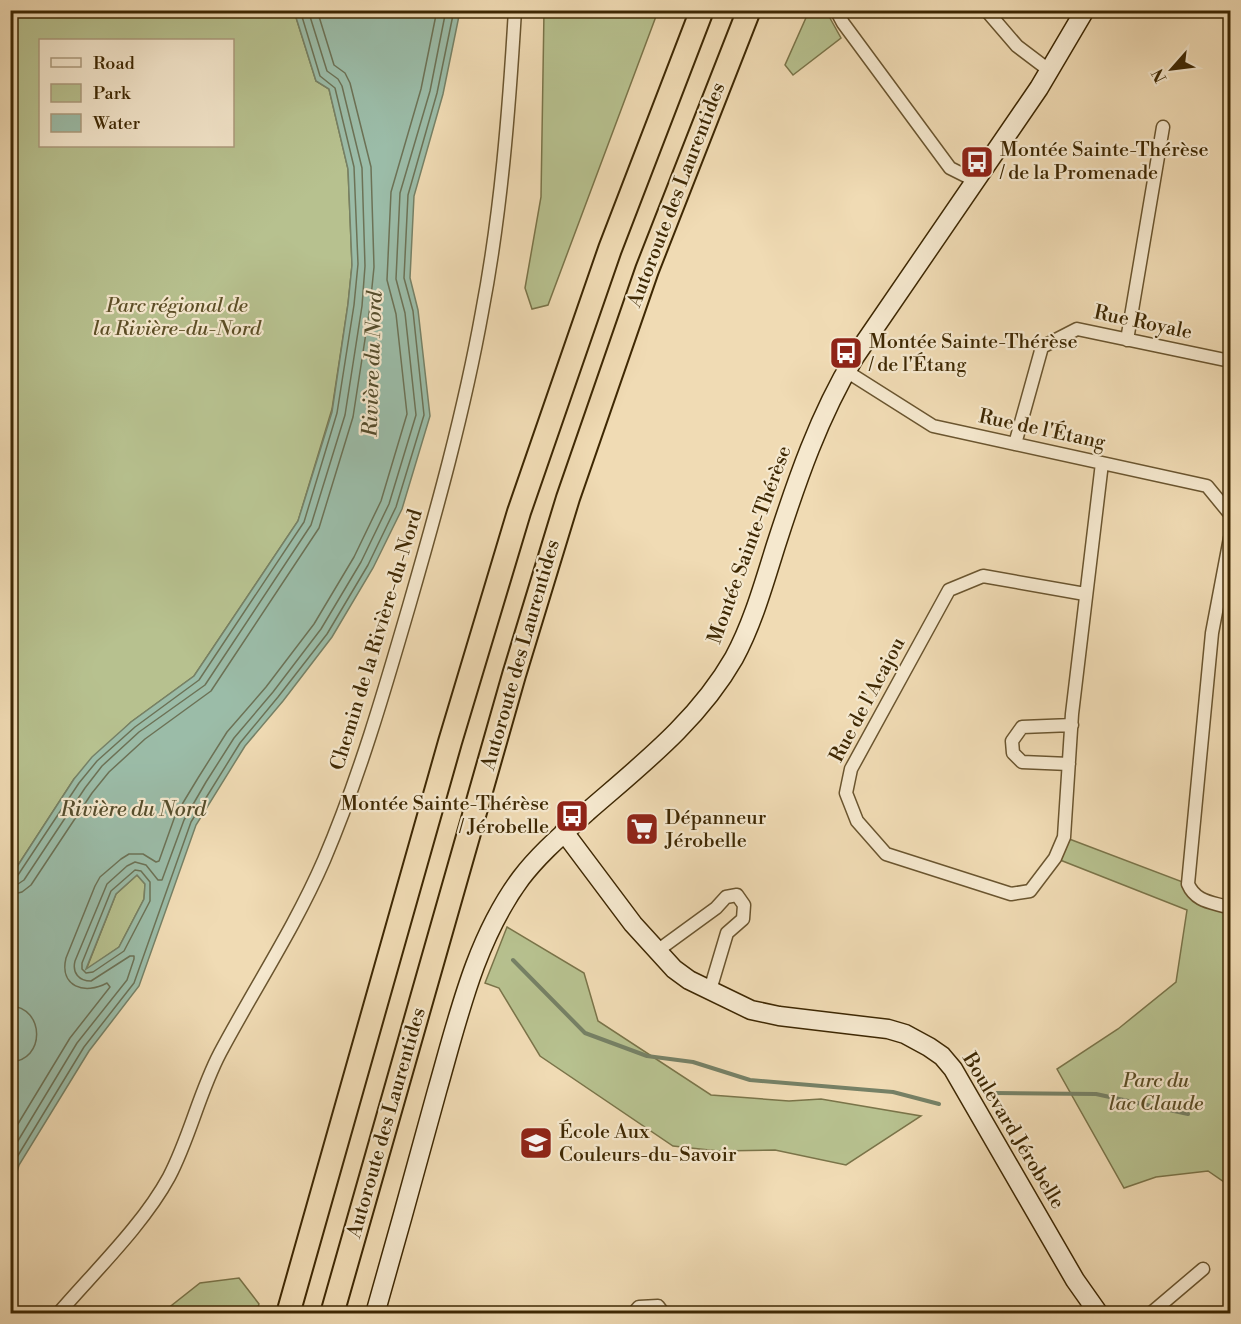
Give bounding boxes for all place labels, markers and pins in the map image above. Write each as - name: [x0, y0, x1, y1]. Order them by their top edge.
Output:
- place label: Montée Sainte-Thérèse / de la Promenade: [999, 138, 1209, 186]
- bus stop icon: Montée Sainte-Thérèse / de la Promenade: [959, 144, 995, 180]
- place label: Montée Sainte-Thérèse / de l'Étang: [868, 330, 1078, 378]
- bus stop icon: Montée Sainte-Thérèse / de l'Étang: [828, 335, 864, 371]
- place label: Montée Sainte-Thérèse / Jérobelle: [340, 792, 549, 840]
- bus stop icon: Montée Sainte-Thérèse / Jérobelle: [554, 798, 590, 834]
- place label: Dépanneur Jérobelle: [664, 806, 767, 854]
- supermarket icon: Dépanneur Jérobelle: [624, 811, 660, 847]
- place label: École Aux Couleurs-du-Savoir: [559, 1119, 737, 1168]
- school or university icon: École Aux Couleurs-du-Savoir: [518, 1125, 554, 1161]

